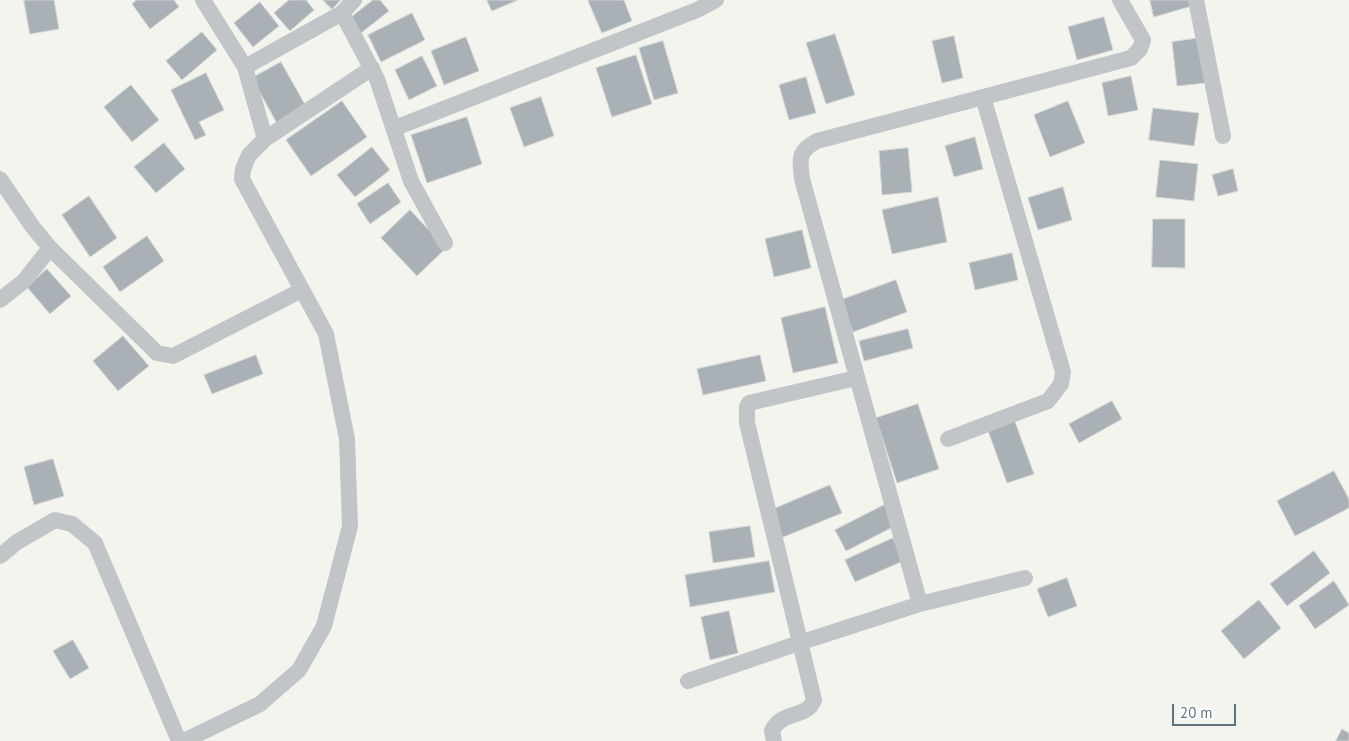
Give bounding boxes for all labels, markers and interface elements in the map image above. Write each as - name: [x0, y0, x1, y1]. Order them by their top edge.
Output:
- scale bar: [1174, 694, 1238, 726]
- text: 20 m: [1180, 703, 1213, 722]

